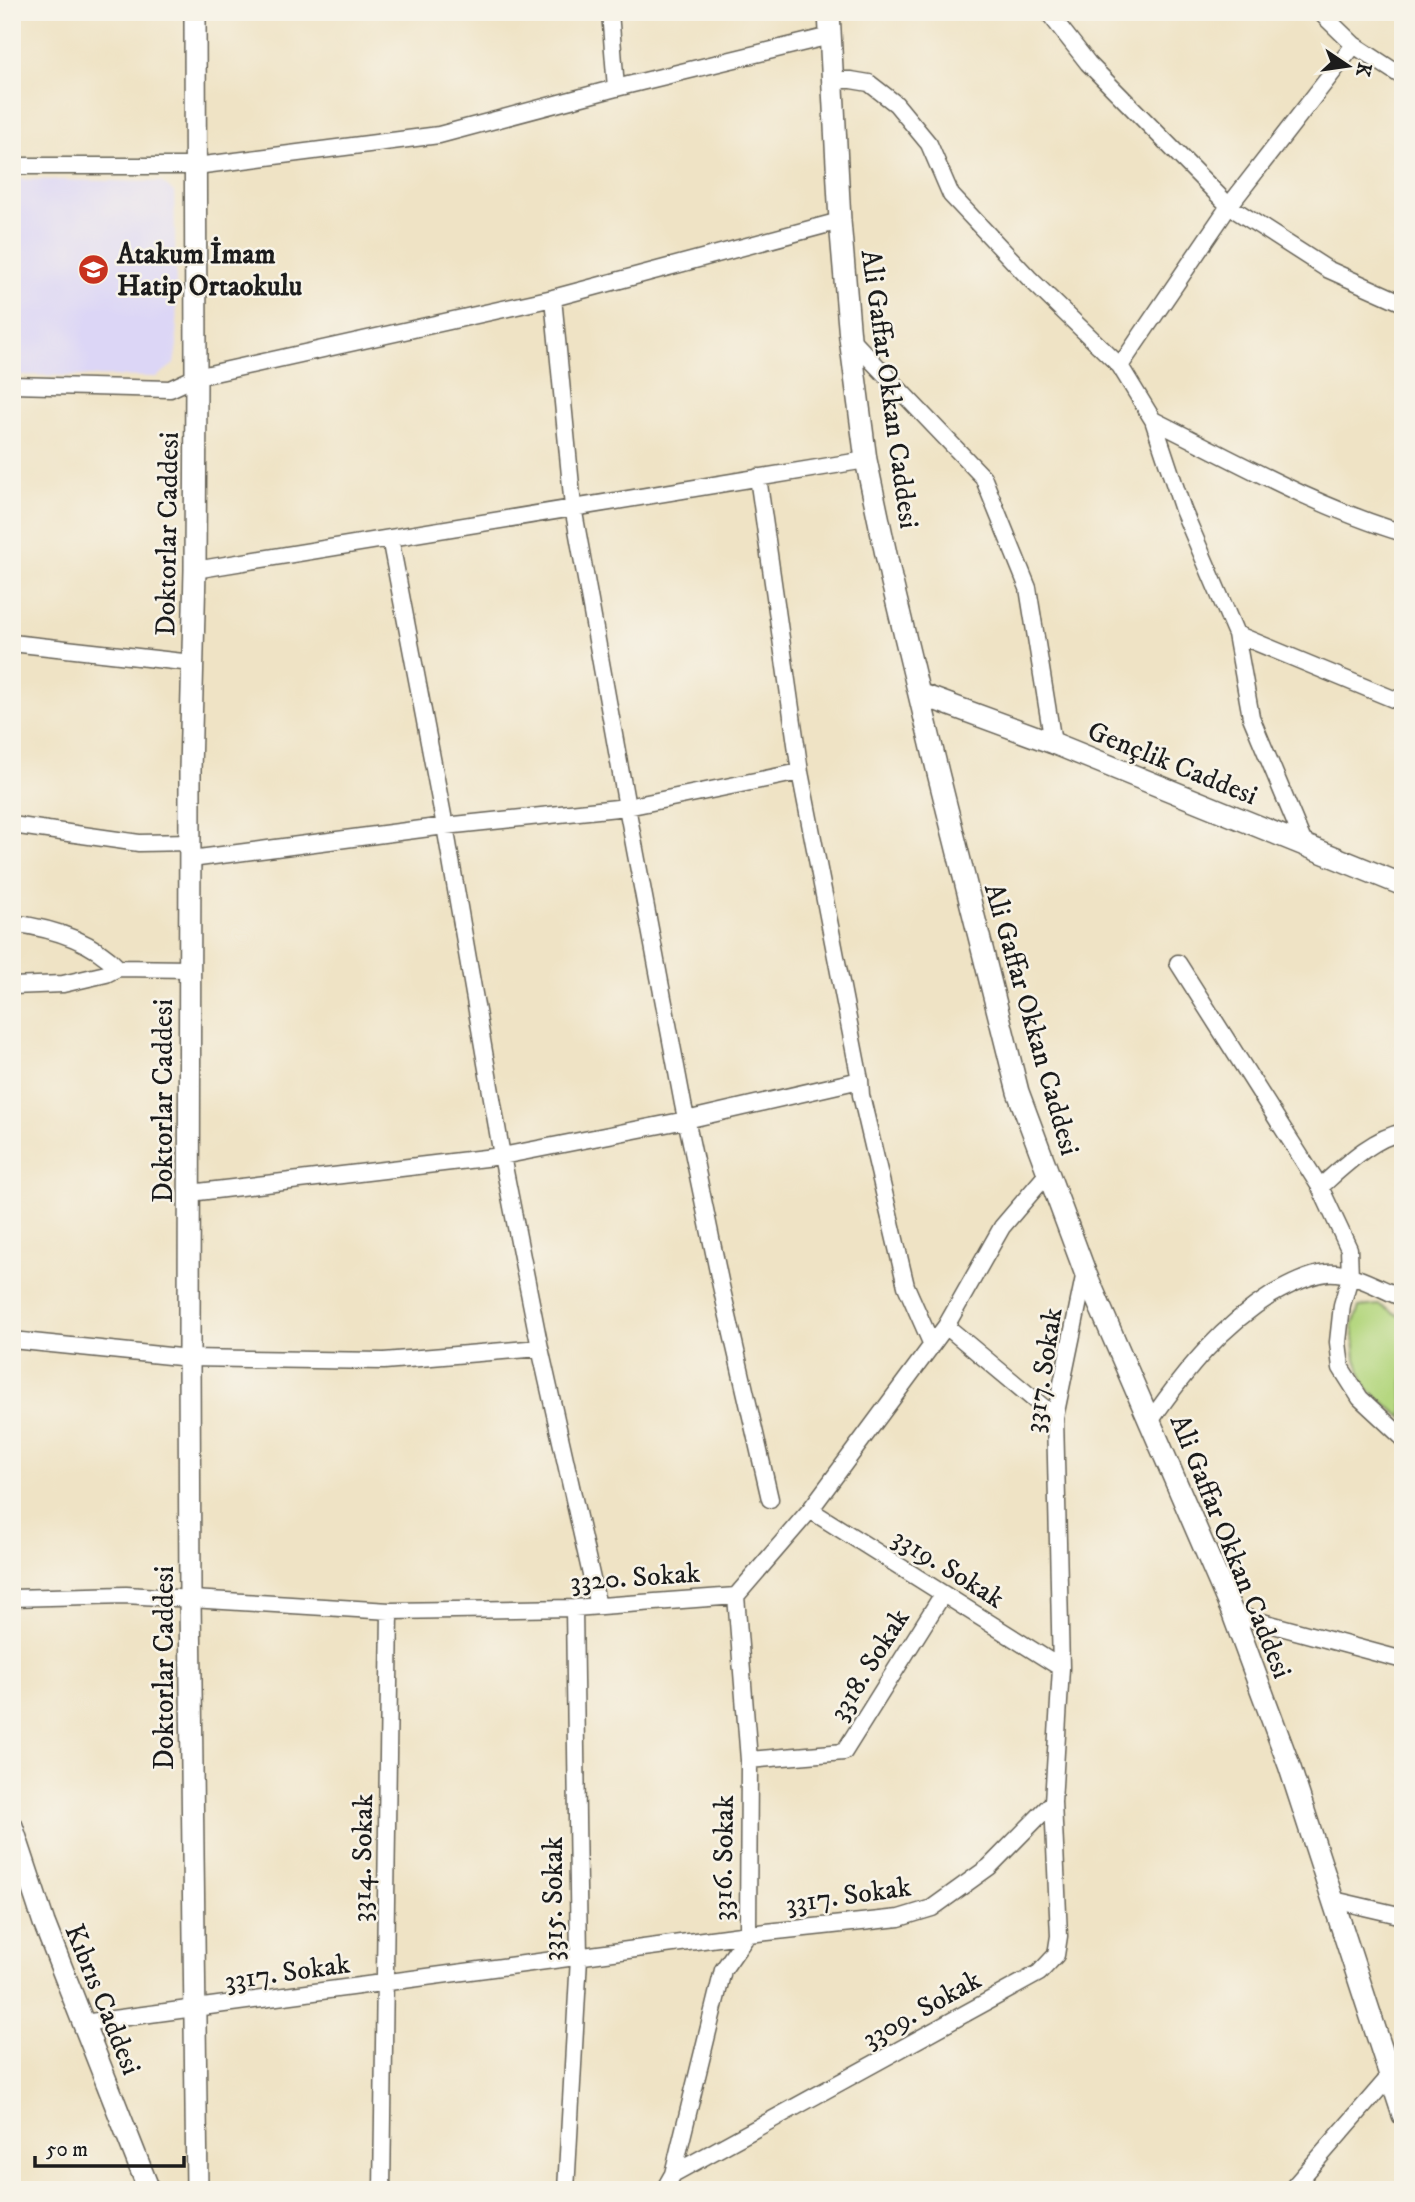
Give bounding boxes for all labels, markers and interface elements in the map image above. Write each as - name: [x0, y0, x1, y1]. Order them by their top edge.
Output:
- north arrow: [1314, 32, 1384, 102]
- text: K: [1350, 60, 1376, 79]
- place label: Atakum İmam Hatip Ortaokulu: [116, 236, 303, 304]
- street label: Ali Gaffar Okkan Caddesi: [853, 247, 926, 531]
- school or university icon: Atakum İmam Hatip Ortaokulu: [77, 252, 111, 286]
- street label: Doktorlar Caddesi: [148, 432, 187, 636]
- street label: Gençlik Caddesi: [1082, 713, 1262, 813]
- street label: Ali Gaffar Okkan Caddesi: [976, 879, 1087, 1159]
- street label: Doktorlar Caddesi: [146, 999, 181, 1203]
- street label: 3317. Sokak: [1016, 1305, 1071, 1435]
- street label: Ali Gaffar Okkan Caddesi: [1162, 1410, 1300, 1684]
- street label: 3319. Sokak: [886, 1520, 1011, 1616]
- street label: 3320. Sokak: [569, 1555, 701, 1599]
- street label: Doktorlar Caddesi: [147, 1566, 182, 1770]
- street label: 3318. Sokak: [821, 1602, 917, 1727]
- street label: 3314. Sokak: [344, 1793, 381, 1923]
- street label: 3316. Sokak: [705, 1795, 742, 1921]
- street label: 3315. Sokak: [536, 1837, 571, 1961]
- street label: 3317. Sokak: [783, 1869, 913, 1922]
- street label: Kıbrıs Caddesi: [57, 1919, 149, 2080]
- street label: 3317. Sokak: [222, 1946, 352, 1999]
- street label: 3309. Sokak: [856, 1962, 987, 2056]
- scale bar: [35, 2125, 184, 2169]
- text: 50 m: [46, 2137, 88, 2163]

